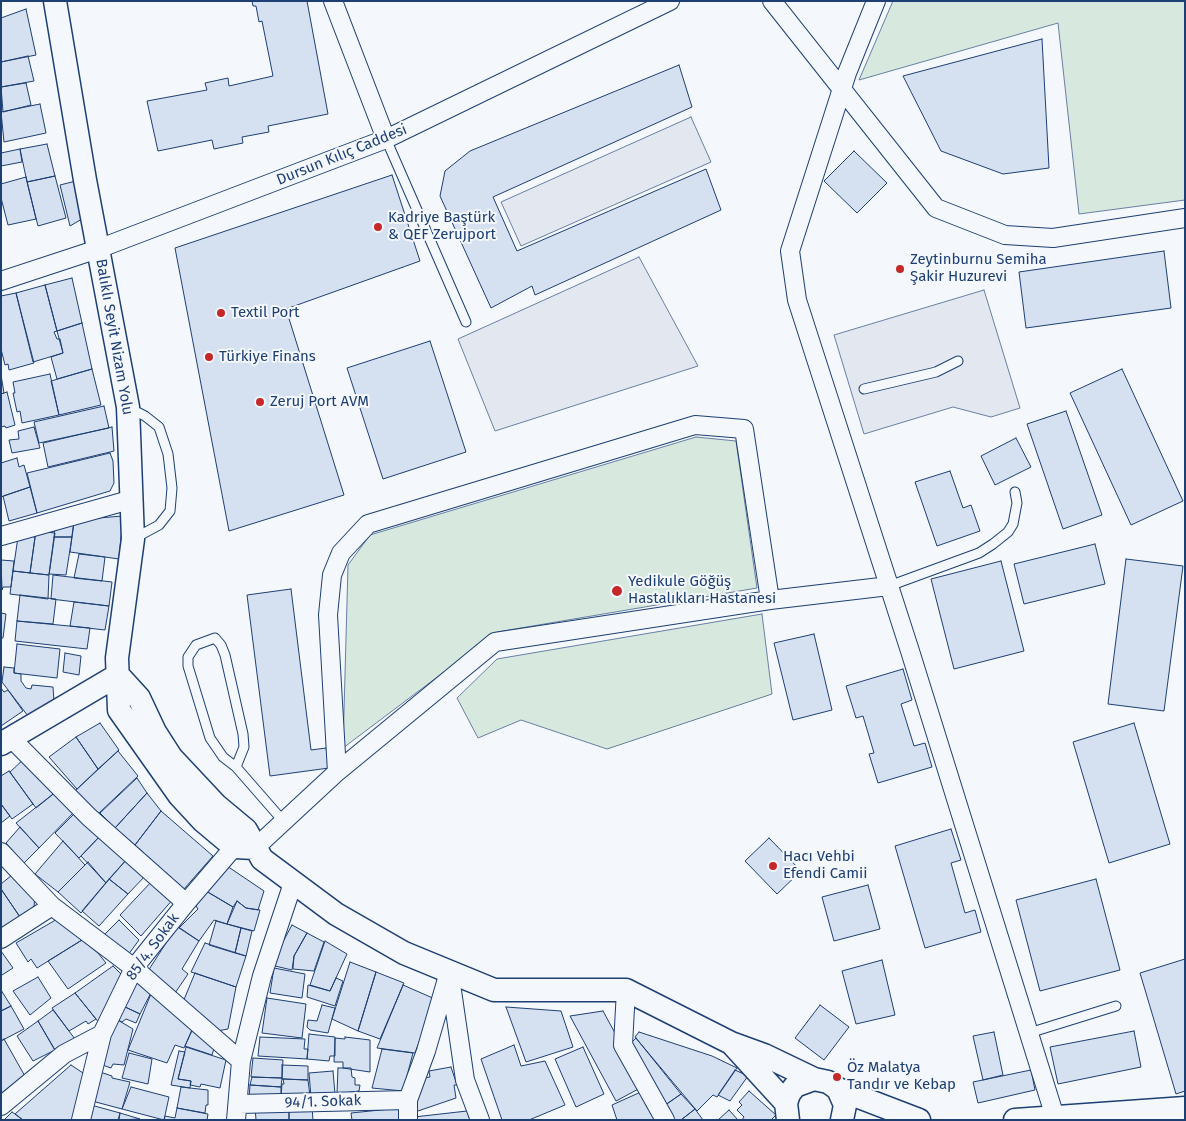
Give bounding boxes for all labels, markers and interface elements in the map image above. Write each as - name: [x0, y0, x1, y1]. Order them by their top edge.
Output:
- street label: Dursun Kılıç Caddesi: [274, 121, 410, 189]
- place label: Kadriye Baştürk & QEF Zerujport: [388, 209, 496, 244]
- marker: Kadriye Baştürk & QEF Zerujport: [372, 221, 384, 233]
- place label: Zeytinburnu Semiha Şakir Huzurevi: [910, 251, 1047, 286]
- street label: Balıklı Seyit Nizam Yolu: [91, 257, 137, 417]
- marker: Zeytinburnu Semiha Şakir Huzurevi: [894, 263, 906, 275]
- place label: Textil Port: [231, 304, 299, 322]
- marker: Textil Port: [215, 307, 227, 319]
- place label: Türkiye Finans: [219, 348, 316, 366]
- marker: Türkiye Finans: [203, 351, 215, 363]
- place label: Zeruj Port AVM: [270, 393, 369, 411]
- marker: Zeruj Port AVM: [254, 396, 266, 408]
- place label: Yedikule Göğüş Hastalıkları Hastanesi: [628, 573, 776, 608]
- marker: Yedikule Göğüş Hastalıkları Hastanesi: [610, 584, 624, 598]
- place label: Hacı Vehbi Efendi Camii: [783, 848, 867, 883]
- marker: Hacı Vehbi Efendi Camii: [767, 860, 779, 872]
- street label: 85/4. Sokak: [123, 910, 183, 984]
- place label: Öz Malatya Tandır ve Kebap: [847, 1059, 956, 1094]
- marker: Öz Malatya Tandır ve Kebap: [831, 1071, 843, 1083]
- street label: 94/1. Sokak: [284, 1092, 362, 1112]

